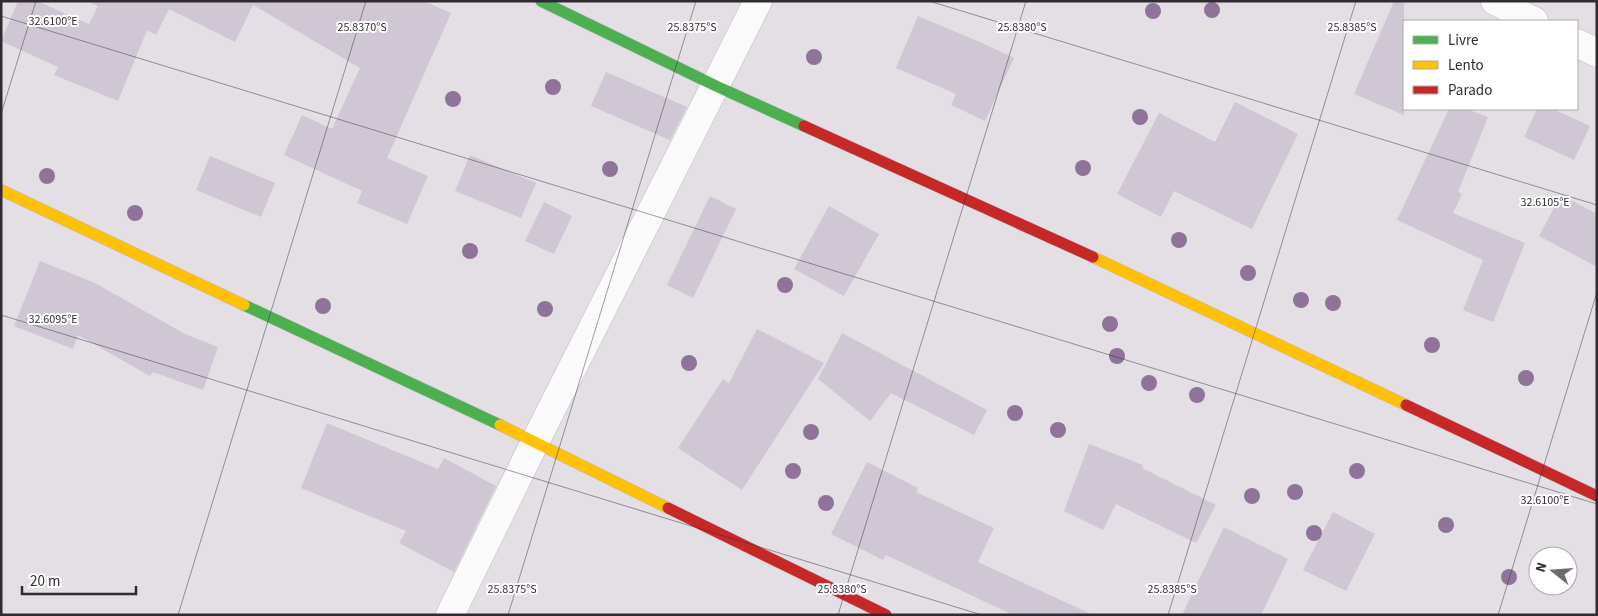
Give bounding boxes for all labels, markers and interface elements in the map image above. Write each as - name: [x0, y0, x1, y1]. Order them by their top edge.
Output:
- text: 32.6100°E: [28, 13, 78, 30]
- text: 25.8370°S: [337, 19, 387, 36]
- text: 25.8375°S: [667, 19, 717, 36]
- text: 25.8380°S: [997, 19, 1047, 36]
- text: 25.8385°S: [1327, 19, 1377, 36]
- legend: [1403, 20, 1578, 110]
- text: Livre: [1448, 30, 1478, 51]
- text: Lento: [1448, 55, 1484, 76]
- text: Parado: [1448, 80, 1492, 101]
- text: 32.6105°E: [1520, 194, 1570, 211]
- text: 32.6095°E: [28, 311, 78, 328]
- text: 32.6100°E: [1520, 492, 1570, 509]
- north arrow: [1528, 546, 1578, 596]
- text: N: [1531, 560, 1552, 575]
- scale bar: [22, 564, 136, 596]
- text: 20 m: [30, 571, 60, 592]
- text: 25.8375°S: [487, 581, 537, 598]
- text: 25.8380°S: [817, 581, 867, 598]
- text: 25.8385°S: [1147, 581, 1197, 598]

